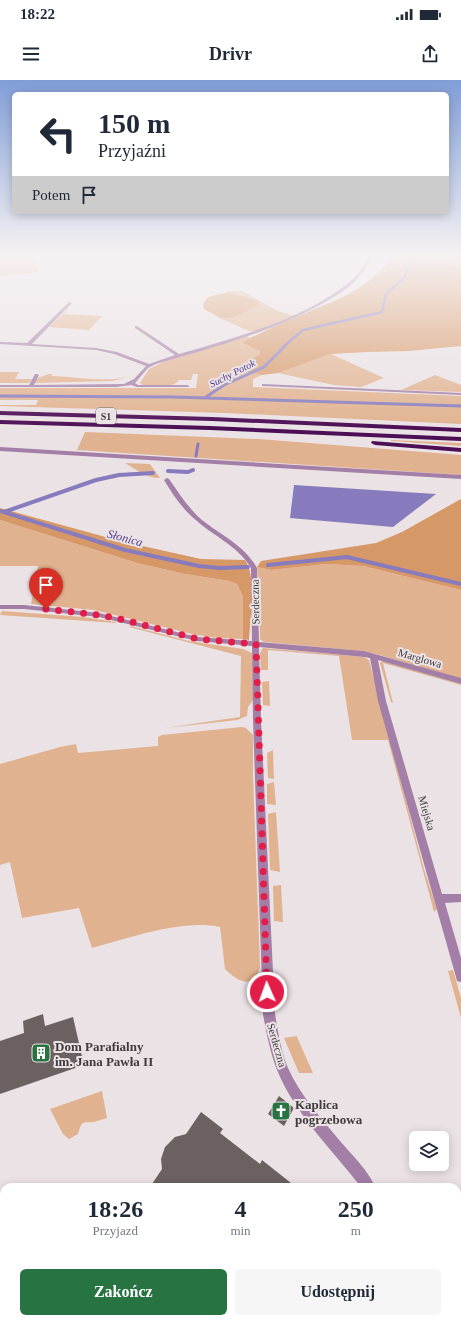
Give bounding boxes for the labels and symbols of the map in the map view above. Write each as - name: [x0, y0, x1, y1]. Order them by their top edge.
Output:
- water label: Suchy Potok: [208, 357, 257, 390]
- road number: S1: [96, 408, 116, 424]
- water label: Słonica: [106, 527, 144, 549]
- pin: [29, 568, 63, 609]
- street label: Serdeczna: [249, 579, 261, 625]
- street label: Marglowa: [397, 646, 443, 670]
- street label: Miejska: [416, 794, 438, 832]
- position arrow: [246, 971, 288, 1013]
- street label: Serdeczna: [265, 1022, 289, 1068]
- place label: Dom Parafialny im. Jana Pawła II: [55, 1039, 153, 1069]
- building icon: Dom Parafialny im. Jana Pawła II: [30, 1042, 52, 1064]
- place label: Kaplica pogrzebowa: [295, 1097, 363, 1127]
- church icon: Kaplica pogrzebowa: [270, 1100, 292, 1122]

